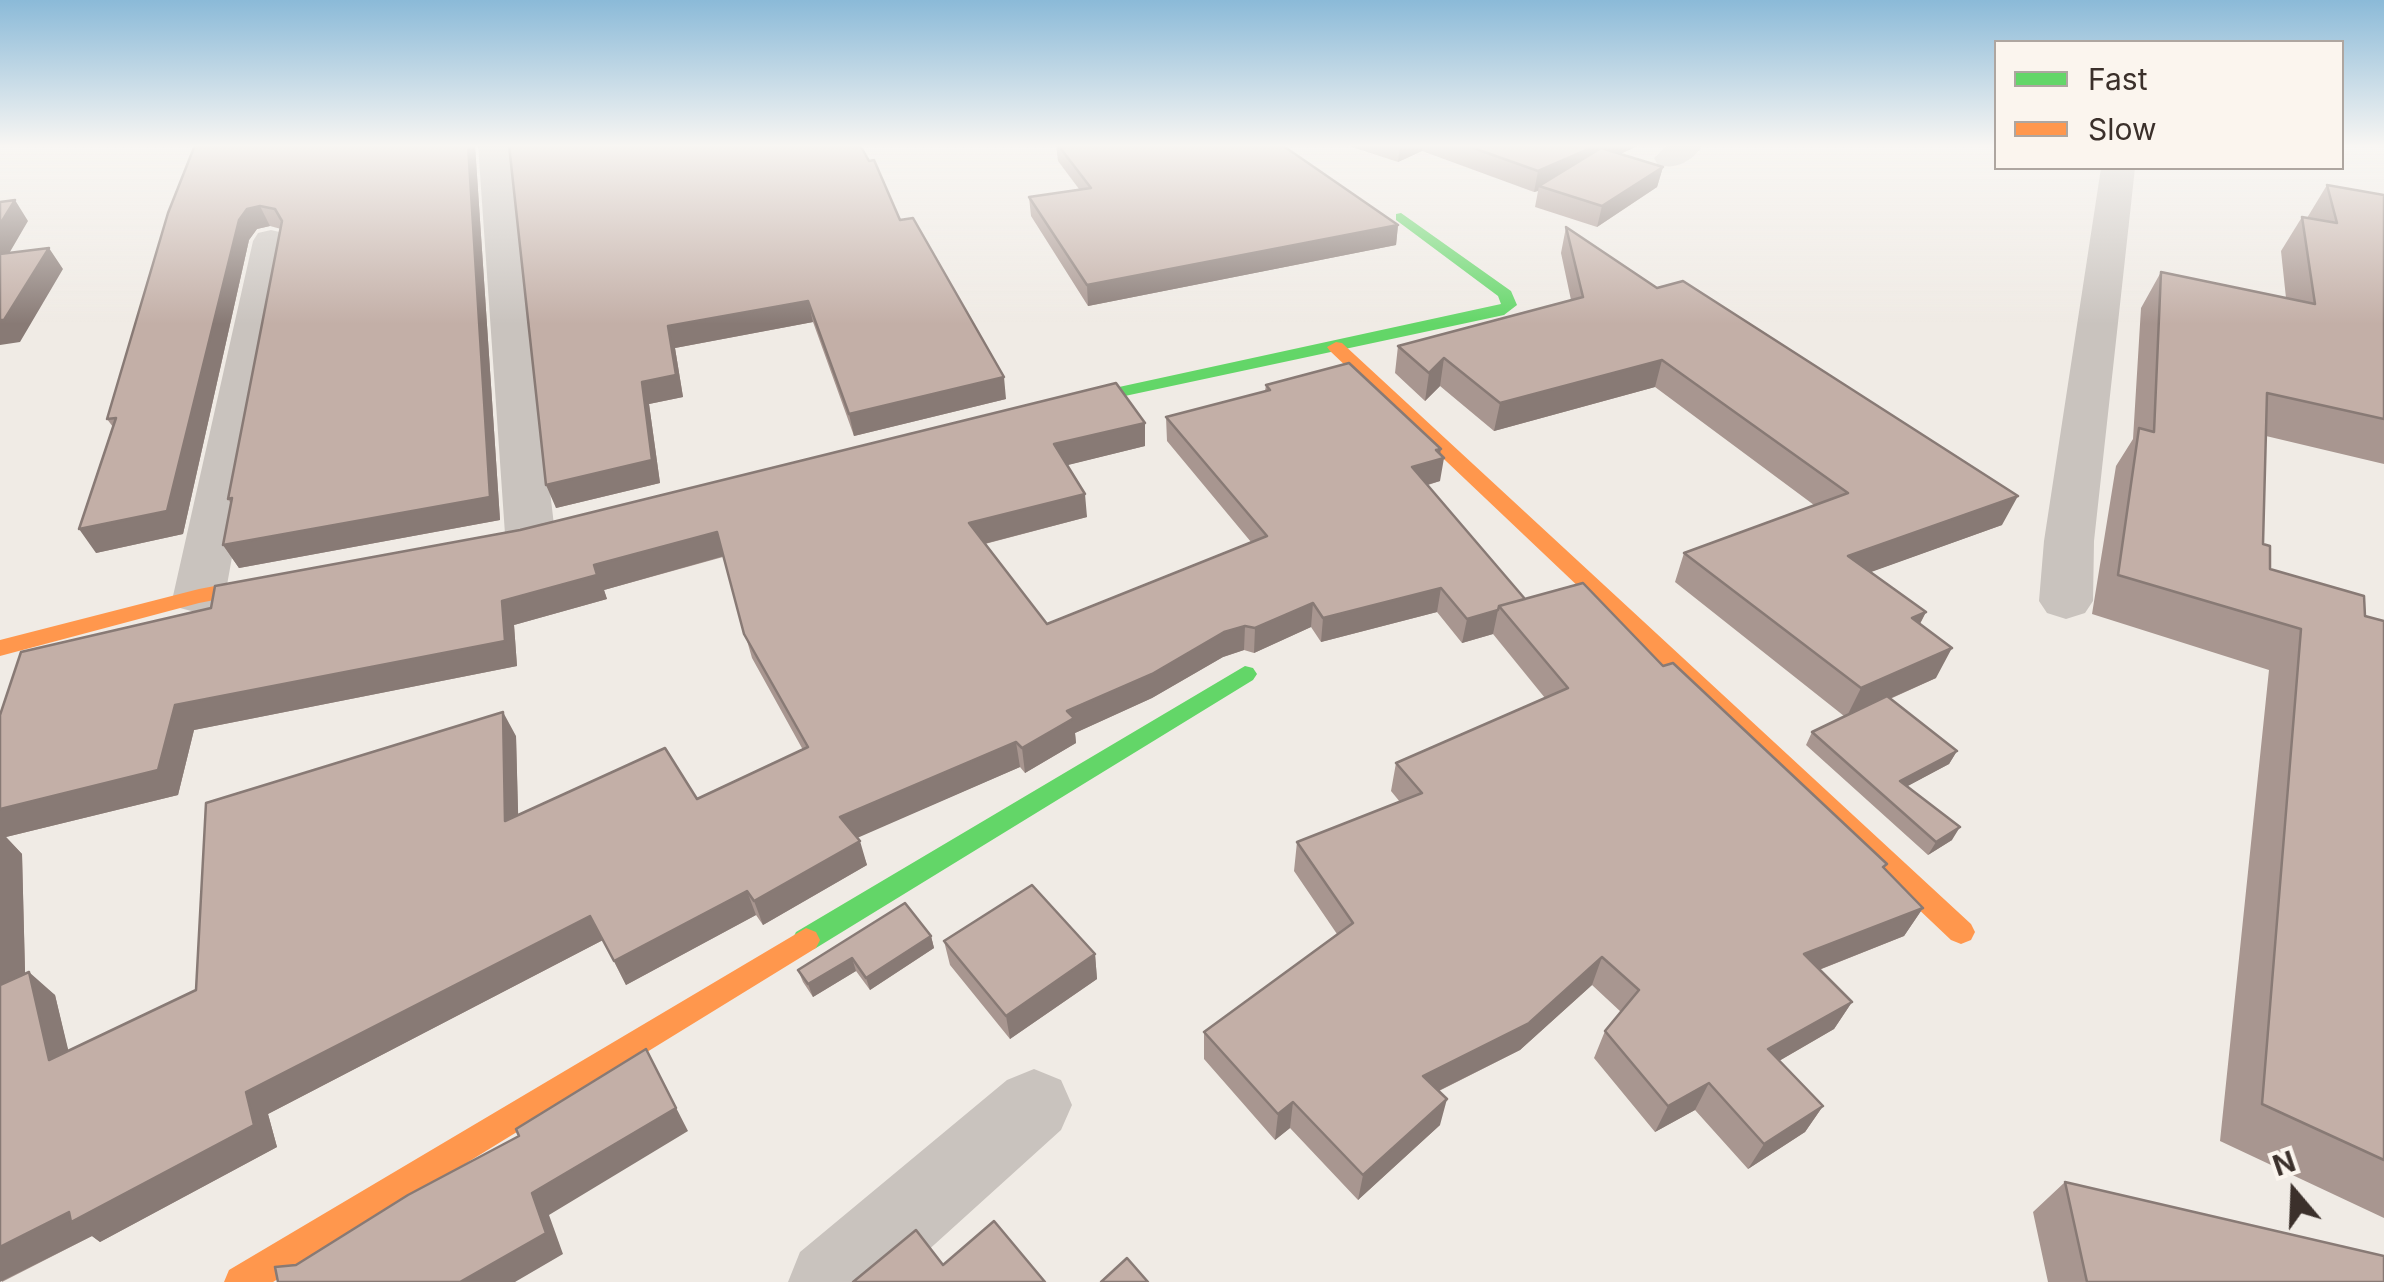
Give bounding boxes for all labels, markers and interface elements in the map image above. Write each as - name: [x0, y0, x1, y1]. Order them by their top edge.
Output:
- legend: [1994, 40, 2344, 170]
- text: Fast: [2088, 61, 2147, 97]
- text: Slow: [2088, 111, 2157, 147]
- north arrow: [2244, 1142, 2344, 1242]
- text: N: [2269, 1144, 2300, 1183]

